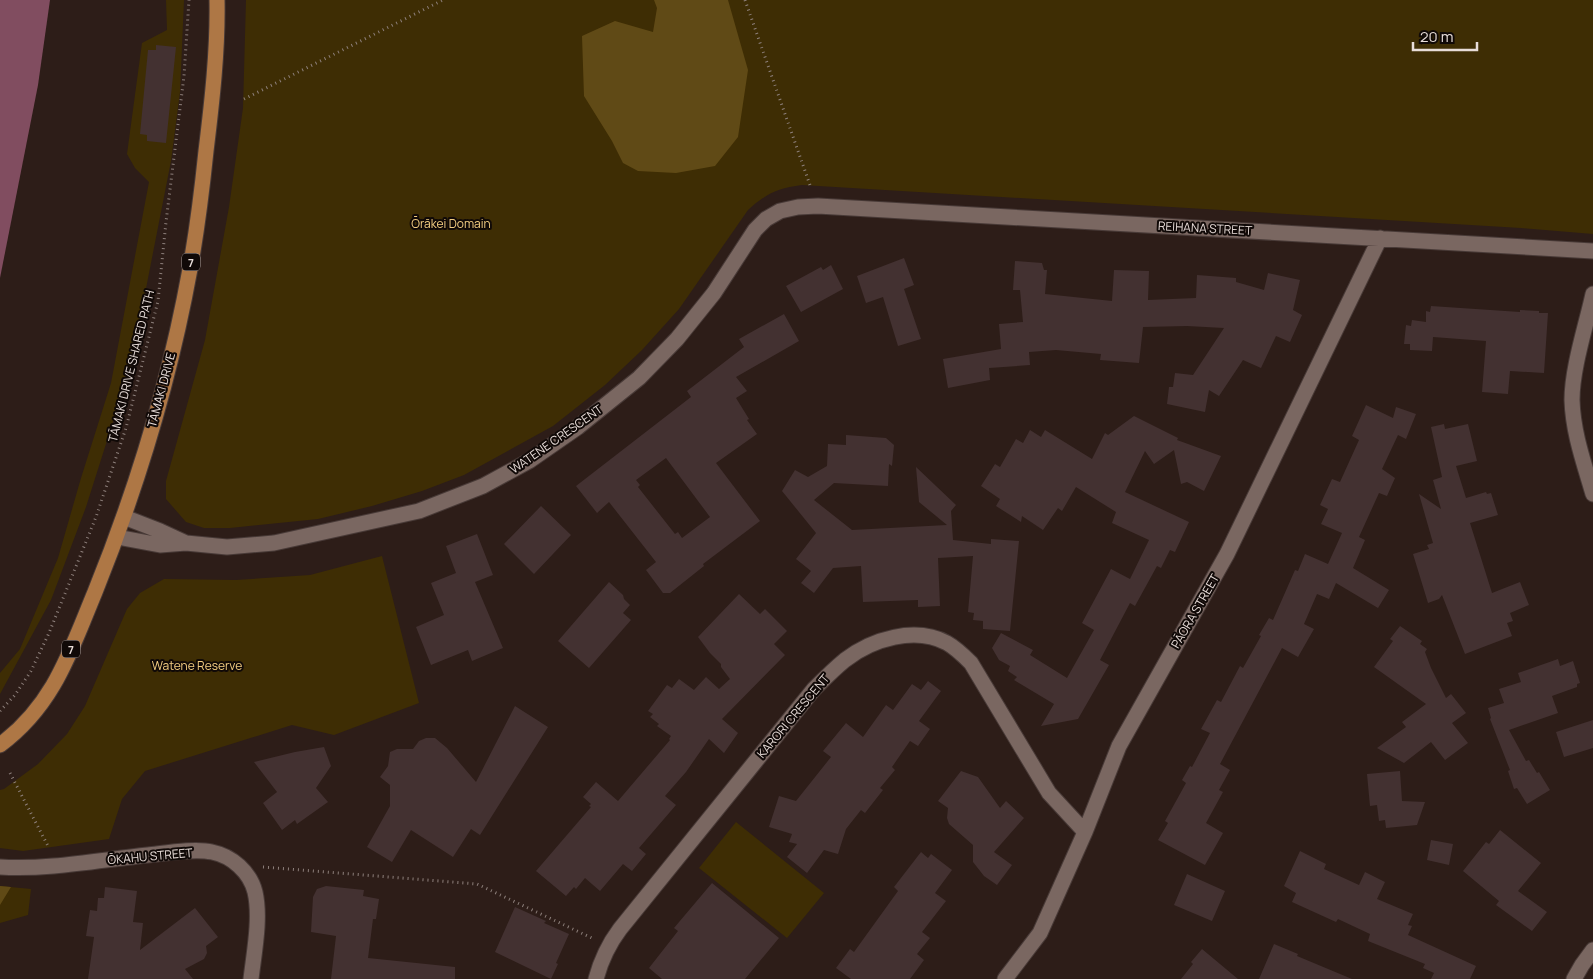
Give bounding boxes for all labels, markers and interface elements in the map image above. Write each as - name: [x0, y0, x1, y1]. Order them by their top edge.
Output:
- scale bar: [1413, 20, 1477, 52]
- text: 20 m: [1420, 26, 1453, 47]
- park label: Ōrākei Domain: [411, 215, 491, 232]
- street label: REIHANA STREET: [1158, 217, 1253, 239]
- road number: 7: [182, 253, 200, 270]
- street label: TĀMAKI DRIVE SHARED PATH: [104, 288, 158, 444]
- street label: TĀMAKI DRIVE: [143, 350, 179, 429]
- street label: WATENE CRESCENT: [506, 400, 606, 477]
- street label: PĀORA STREET: [1167, 570, 1224, 651]
- road number: 7: [62, 641, 80, 658]
- park label: Watene Reserve: [152, 657, 242, 674]
- street label: KARORI CRESCENT: [753, 670, 834, 762]
- street label: ŌKAHU STREET: [107, 844, 194, 868]

